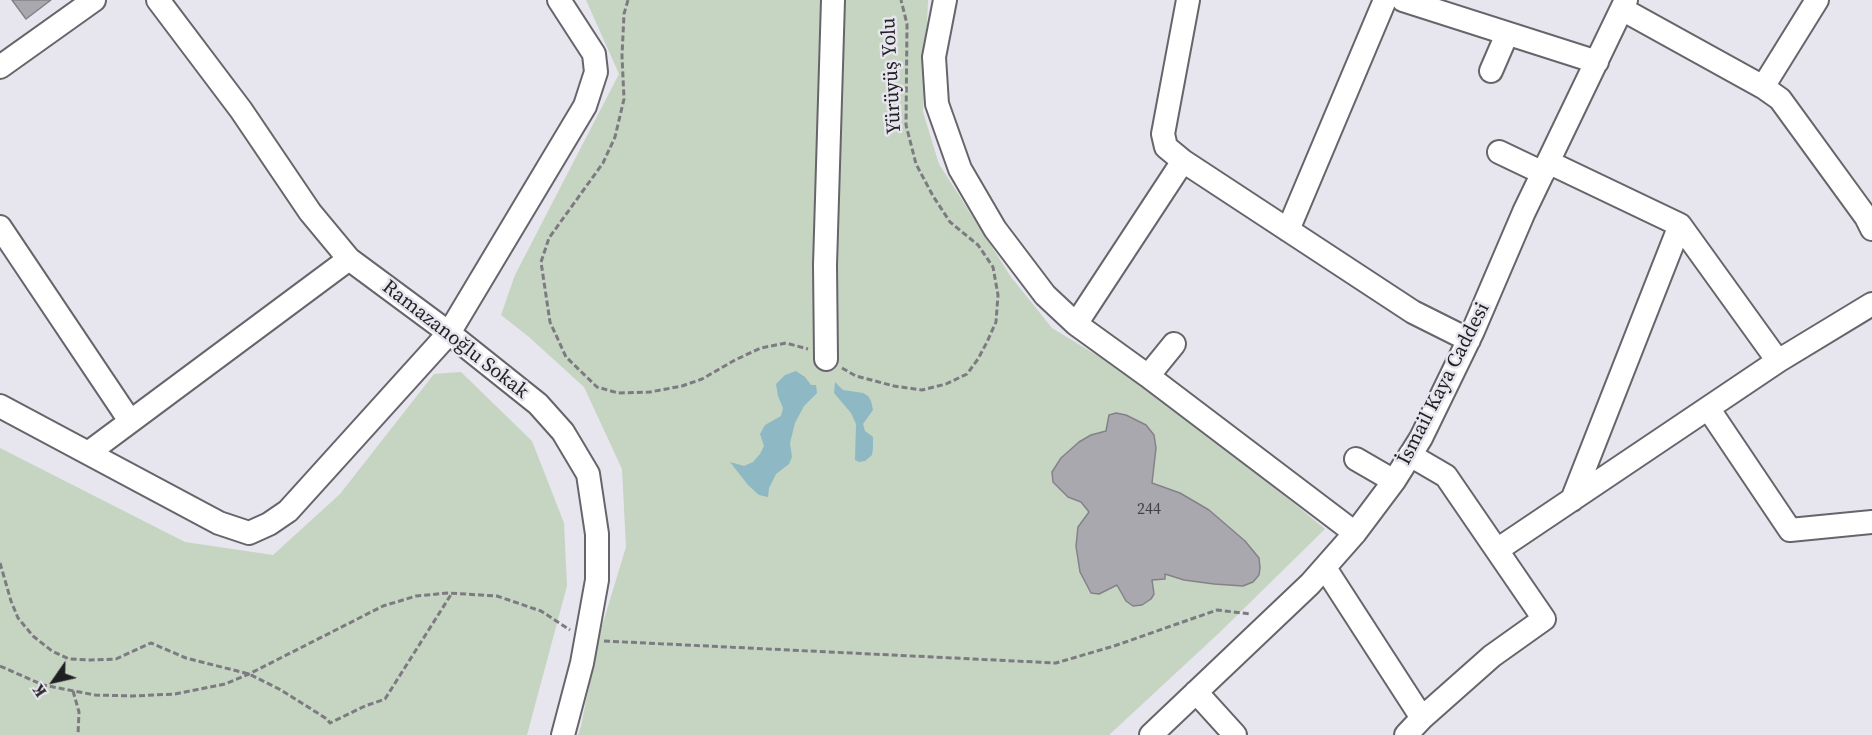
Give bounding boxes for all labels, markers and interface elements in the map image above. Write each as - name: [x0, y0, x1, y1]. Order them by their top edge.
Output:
- street label: Yürüyüş Yolu: [877, 17, 907, 135]
- street label: Ramazanoğlu Sokak: [377, 275, 533, 405]
- street label: İsmail Kaya Caddesi: [1393, 299, 1495, 469]
- house number: 244: [1137, 500, 1161, 520]
- north arrow: [24, 651, 84, 711]
- text: K: [27, 680, 51, 702]

